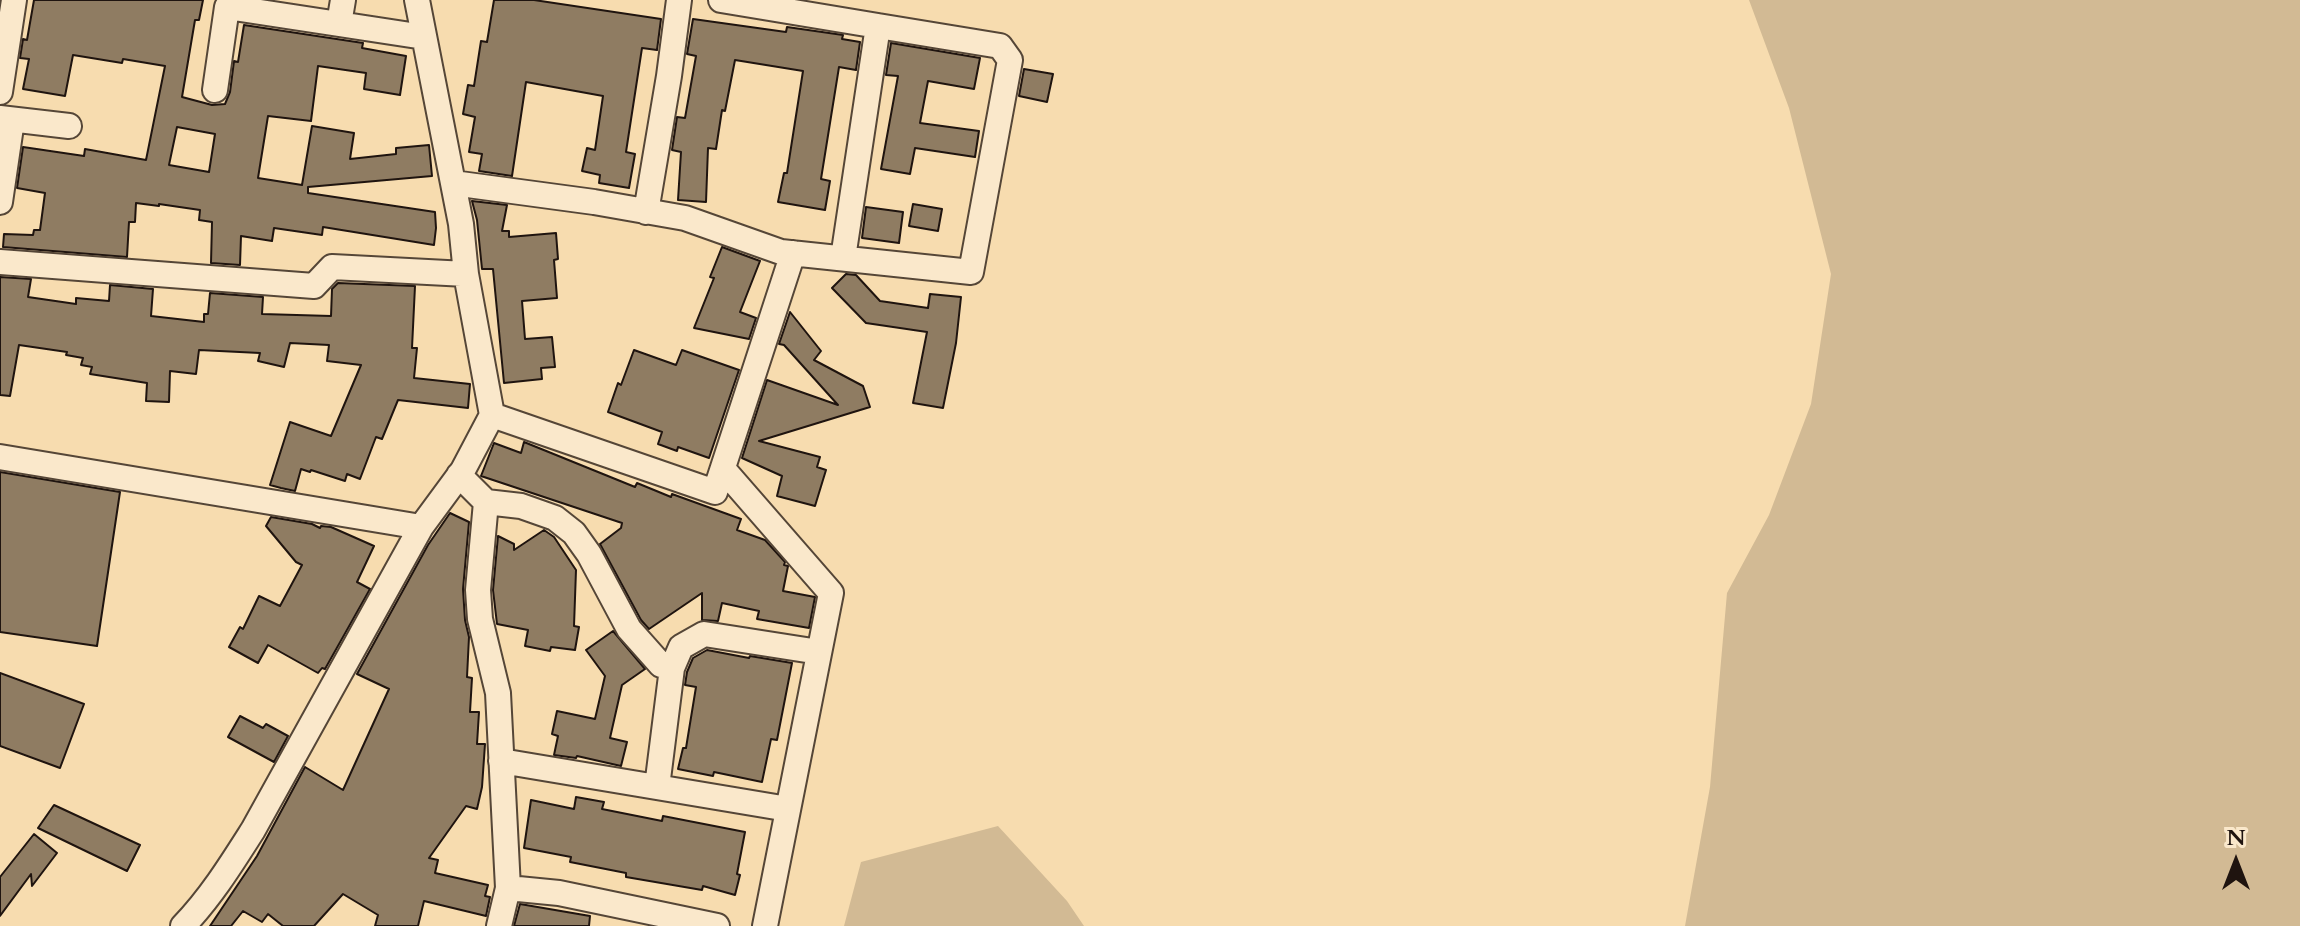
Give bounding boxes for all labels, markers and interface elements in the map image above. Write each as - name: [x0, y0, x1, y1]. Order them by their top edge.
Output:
- north arrow: [2196, 822, 2276, 902]
- text: N: [2226, 823, 2246, 853]

